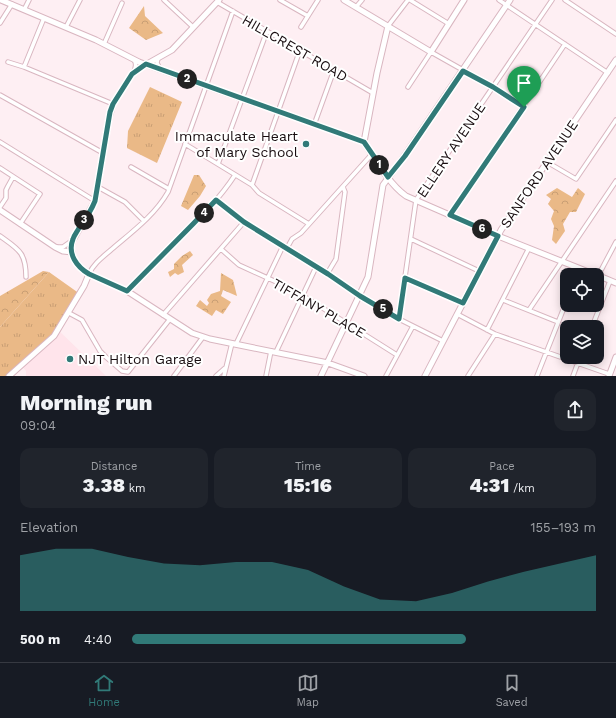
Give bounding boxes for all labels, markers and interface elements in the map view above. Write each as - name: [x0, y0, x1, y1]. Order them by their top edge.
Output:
- street label: HILLCREST ROAD: [240, 11, 350, 85]
- pin: [507, 66, 541, 107]
- pin: 2: [177, 69, 197, 89]
- text: 2: [184, 72, 190, 85]
- icon: arrive: [513, 72, 535, 94]
- street label: ELLERY AVENUE: [413, 100, 489, 200]
- street label: SANFORD AVENUE: [497, 117, 581, 231]
- place label: Immaculate Heart of Mary School: [175, 128, 299, 160]
- marker: Immaculate Heart of Mary School: [301, 139, 311, 149]
- pin: 1: [369, 155, 389, 175]
- text: 1: [377, 158, 381, 171]
- pin: 4: [194, 203, 214, 223]
- text: 4: [200, 206, 208, 219]
- pin: 3: [74, 210, 94, 230]
- text: 3: [81, 213, 87, 226]
- pin: 6: [472, 219, 492, 239]
- text: 6: [479, 222, 485, 235]
- map controls: [560, 268, 604, 364]
- button: locate: [560, 268, 604, 312]
- street label: TIFFANY PLACE: [270, 275, 368, 341]
- pin: 5: [373, 299, 393, 319]
- text: 5: [380, 302, 386, 315]
- button: layers: [560, 320, 604, 364]
- place label: NJT Hilton Garage: [78, 351, 202, 367]
- marker: NJT Hilton Garage: [65, 354, 75, 364]
- button: share: [554, 389, 596, 431]
- text: Morning run: [20, 390, 152, 415]
- text: 09:04: [20, 418, 56, 433]
- text: Distance: [91, 460, 137, 473]
- text: Time: [295, 460, 321, 473]
- text: Pace: [489, 460, 515, 473]
- text: 3.38: [83, 473, 125, 497]
- text: 15:16: [284, 473, 332, 497]
- text: 4:31: [469, 473, 509, 497]
- text: km: [125, 482, 145, 495]
- text: /km: [509, 482, 535, 495]
- text: Elevation: [20, 520, 78, 535]
- text: 155–193 m: [530, 520, 596, 535]
- text: 500 m: [20, 632, 60, 647]
- text: 4:40: [84, 632, 112, 647]
- tab: Home: [88, 672, 120, 709]
- tab: Map: [297, 672, 319, 709]
- tab: Saved: [496, 672, 528, 709]

